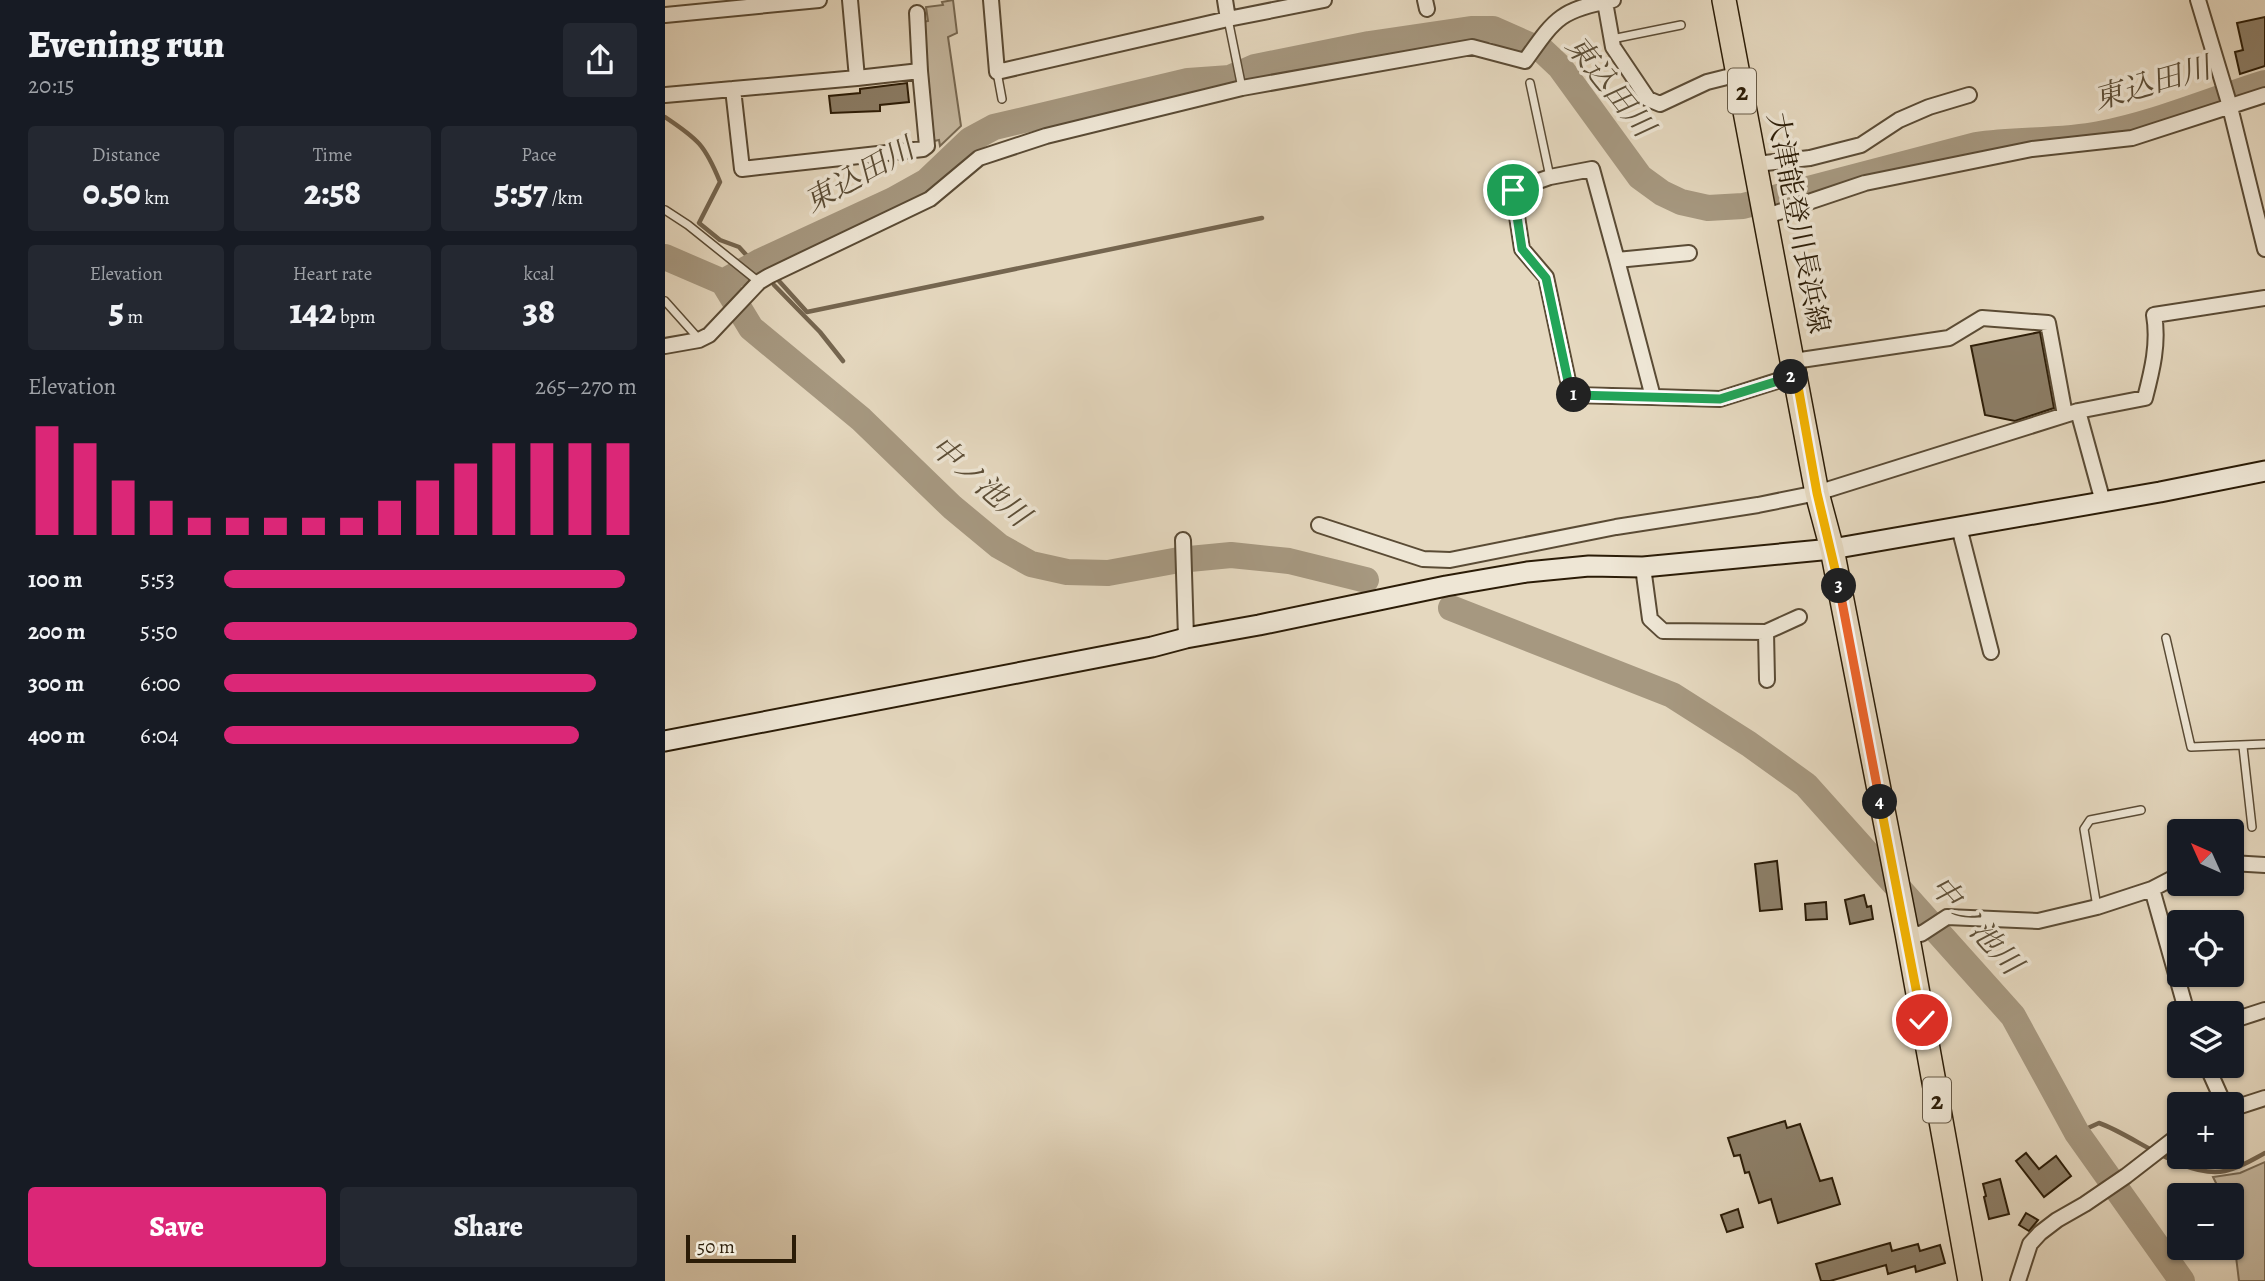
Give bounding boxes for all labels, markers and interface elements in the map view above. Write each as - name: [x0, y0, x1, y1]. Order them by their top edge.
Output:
- text: Evening run: [28, 18, 225, 70]
- button: share: [563, 23, 637, 97]
- water label: 東込田川: [1557, 27, 1665, 148]
- water label: 東込田川: [2089, 46, 2218, 119]
- road number: 2: [1728, 68, 1756, 114]
- text: 20:15: [28, 70, 74, 101]
- street label: 大津能登川長浜線: [1758, 109, 1838, 337]
- water label: 東込田川: [797, 127, 924, 222]
- text: Distance: [92, 142, 160, 168]
- text: Time: [313, 142, 352, 168]
- text: Pace: [521, 142, 556, 168]
- pin: [1483, 160, 1543, 220]
- text: 0.50: [83, 168, 141, 216]
- text: 2:58: [304, 168, 361, 216]
- text: 5:57: [495, 168, 548, 216]
- icon: arrive: [1494, 171, 1532, 209]
- text: km: [141, 185, 170, 211]
- text: /km: [548, 185, 583, 211]
- text: Elevation: [90, 261, 163, 287]
- text: Heart rate: [293, 261, 372, 287]
- text: kcal: [524, 261, 554, 287]
- text: 5: [109, 287, 124, 335]
- text: 142: [290, 287, 336, 335]
- text: 38: [523, 287, 555, 335]
- text: m: [124, 304, 143, 330]
- text: bpm: [336, 304, 375, 330]
- pin: 2: [1773, 360, 1809, 394]
- text: 2: [1786, 363, 1795, 389]
- text: Elevation: [28, 371, 116, 402]
- text: 265–270 m: [535, 371, 637, 402]
- pin: 1: [1557, 378, 1591, 412]
- text: 1: [1570, 381, 1577, 407]
- water label: 中ノ池川: [922, 427, 1041, 537]
- text: 100 m: [28, 564, 83, 595]
- text: 5:53: [140, 564, 175, 595]
- pin: 3: [1821, 568, 1857, 604]
- text: 3: [1834, 572, 1843, 598]
- text: 200 m: [28, 616, 86, 647]
- text: 5:50: [140, 616, 178, 647]
- text: 300 m: [28, 668, 84, 699]
- text: 6:00: [140, 668, 181, 699]
- text: 400 m: [28, 720, 85, 751]
- text: 6:04: [140, 720, 179, 751]
- pin: 4: [1863, 784, 1897, 820]
- text: 4: [1875, 788, 1884, 814]
- north arrow: [2167, 819, 2243, 896]
- map controls: [2167, 819, 2244, 1260]
- water label: 中ノ池川: [1921, 867, 2033, 985]
- button: locate: [2167, 910, 2244, 987]
- pin: [1892, 990, 1952, 1050]
- icon: check: [1903, 1001, 1941, 1039]
- button: layers: [2167, 1001, 2244, 1078]
- road number: 2: [1923, 1078, 1951, 1122]
- button: +: [2167, 1092, 2244, 1169]
- button: −: [2167, 1183, 2244, 1260]
- button: Save: [28, 1187, 326, 1267]
- button: Share: [340, 1187, 637, 1267]
- scale bar: [686, 1232, 796, 1264]
- text: 50 m: [697, 1234, 735, 1260]

